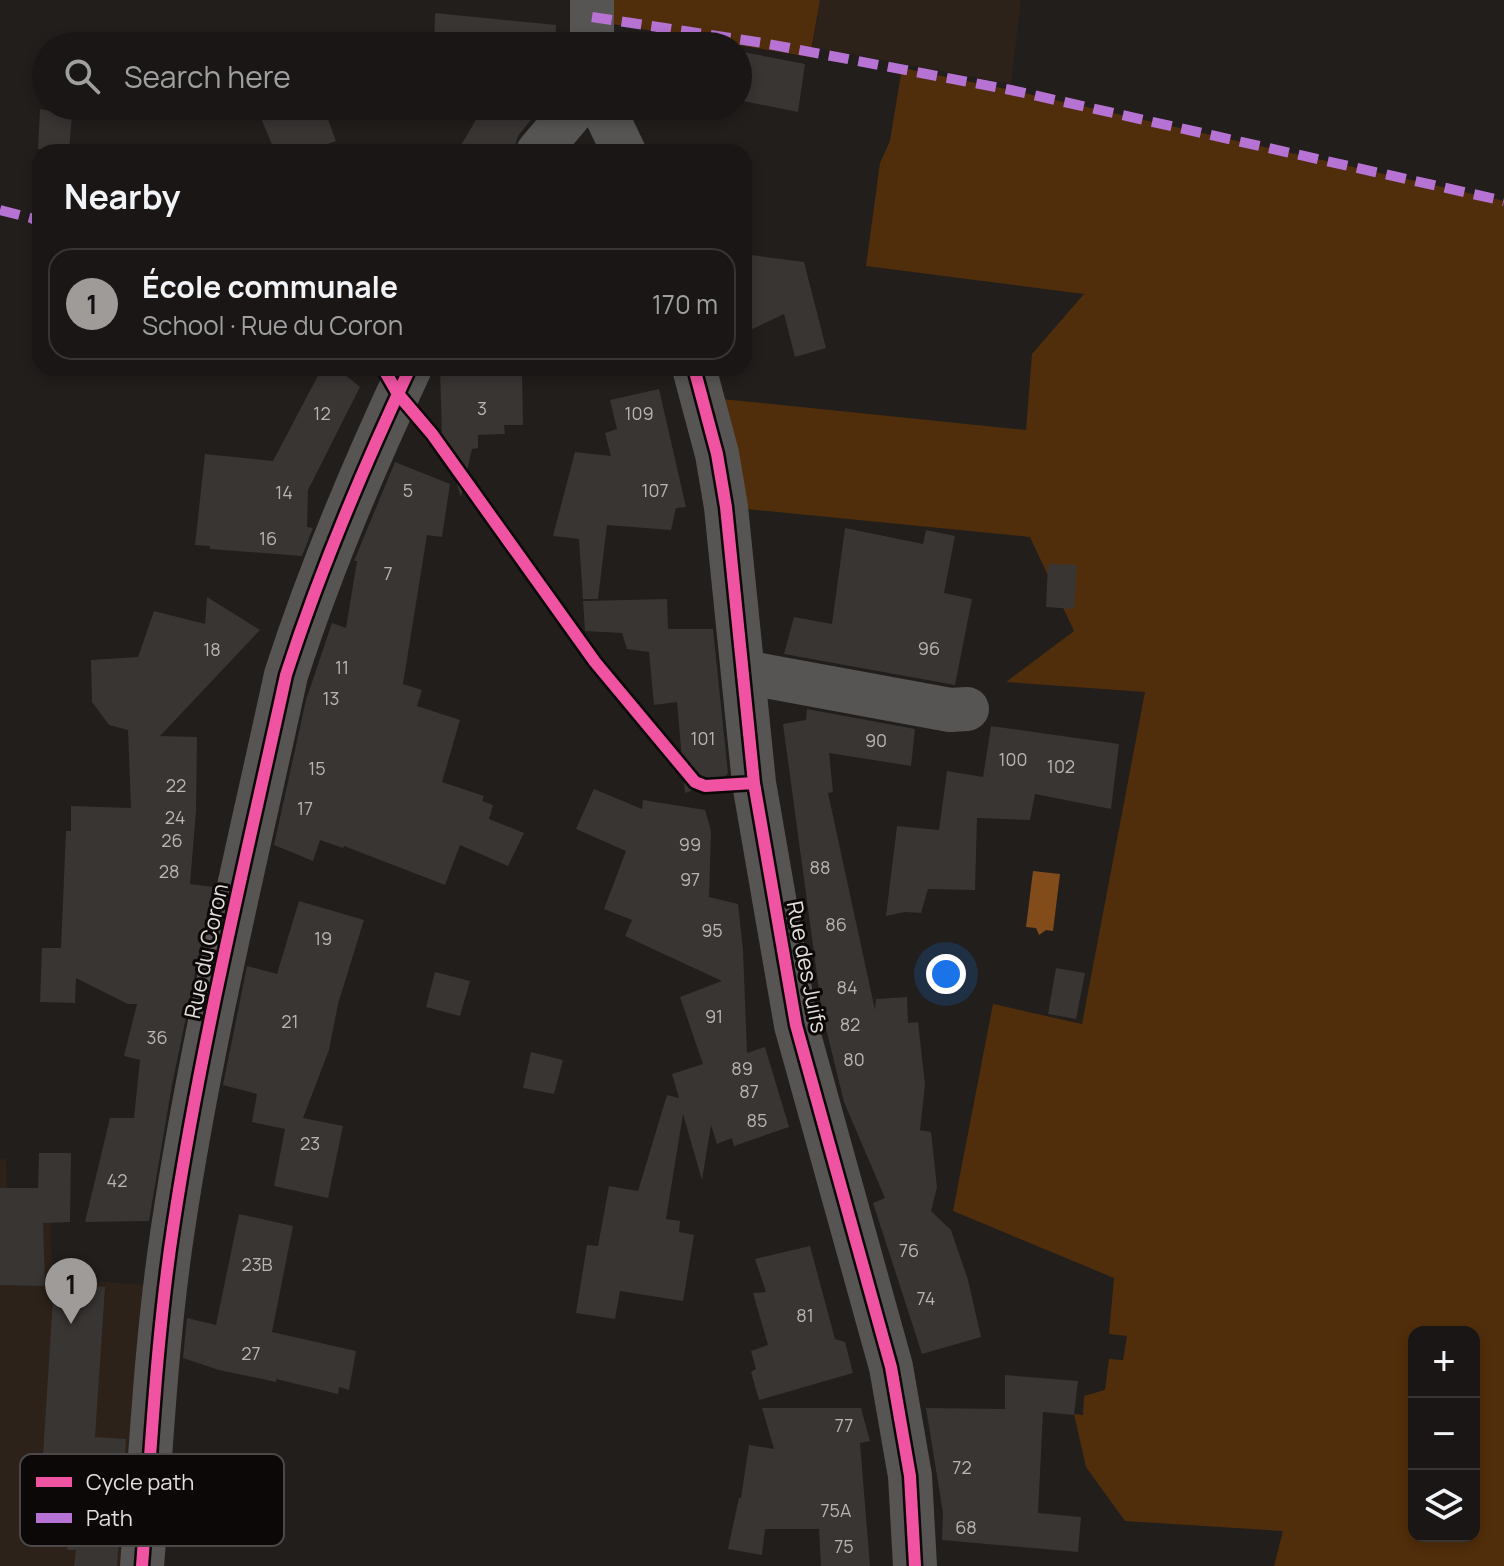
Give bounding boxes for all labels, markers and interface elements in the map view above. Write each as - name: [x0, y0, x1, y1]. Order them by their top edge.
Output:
- search box: [32, 32, 752, 120]
- icon: search: [60, 54, 104, 98]
- text: Search here: [124, 56, 291, 97]
- text: Nearby: [64, 173, 180, 219]
- text: École communale: [142, 266, 398, 307]
- text: 1: [86, 286, 98, 322]
- text: 170 m: [652, 286, 718, 322]
- text: School · Rue du Coron: [142, 307, 403, 343]
- house number: 3: [477, 396, 487, 420]
- house number: 12: [313, 401, 331, 425]
- house number: 109: [624, 401, 654, 425]
- house number: 5: [403, 478, 413, 502]
- house number: 107: [641, 478, 669, 502]
- house number: 14: [275, 480, 293, 504]
- house number: 16: [259, 526, 277, 550]
- house number: 7: [383, 561, 393, 585]
- house number: 96: [918, 636, 940, 660]
- house number: 18: [203, 637, 221, 661]
- house number: 11: [335, 655, 349, 679]
- house number: 13: [323, 686, 339, 710]
- house number: 101: [690, 726, 716, 750]
- house number: 90: [865, 728, 887, 752]
- house number: 100: [999, 747, 1027, 771]
- house number: 102: [1047, 754, 1075, 778]
- house number: 15: [308, 756, 326, 780]
- house number: 22: [166, 773, 186, 797]
- house number: 17: [297, 796, 313, 820]
- house number: 24: [165, 805, 185, 829]
- house number: 26: [161, 828, 183, 852]
- house number: 99: [679, 832, 701, 856]
- house number: 88: [810, 855, 830, 879]
- house number: 28: [159, 859, 179, 883]
- house number: 97: [680, 867, 700, 891]
- street label: Rue du Coron: [177, 881, 235, 1021]
- street label: Rue des Juifs: [780, 898, 834, 1036]
- house number: 86: [825, 912, 847, 936]
- house number: 95: [701, 918, 723, 942]
- house number: 19: [314, 926, 332, 950]
- your location: [926, 954, 966, 994]
- house number: 84: [836, 975, 858, 999]
- house number: 91: [705, 1004, 723, 1028]
- house number: 21: [281, 1009, 299, 1033]
- house number: 82: [840, 1012, 860, 1036]
- house number: 36: [146, 1025, 168, 1049]
- house number: 80: [843, 1047, 865, 1071]
- house number: 89: [731, 1056, 753, 1080]
- house number: 87: [739, 1079, 759, 1103]
- house number: 85: [747, 1108, 767, 1132]
- house number: 23: [300, 1131, 320, 1155]
- house number: 42: [107, 1168, 127, 1192]
- house number: 76: [899, 1238, 919, 1262]
- house number: 23B: [241, 1252, 273, 1276]
- pin: 1: [45, 1258, 97, 1324]
- house number: 74: [917, 1286, 935, 1310]
- house number: 81: [796, 1303, 814, 1327]
- map controls: [1408, 1326, 1480, 1542]
- button: +: [1408, 1326, 1480, 1398]
- house number: 27: [241, 1341, 261, 1365]
- button: −: [1408, 1398, 1480, 1470]
- house number: 77: [835, 1413, 853, 1437]
- legend: [20, 1454, 284, 1546]
- house number: 72: [952, 1455, 972, 1479]
- text: Cycle path: [86, 1467, 194, 1497]
- button: layers: [1408, 1470, 1480, 1542]
- house number: 75A: [821, 1498, 852, 1522]
- text: Path: [86, 1503, 133, 1533]
- house number: 68: [955, 1515, 977, 1539]
- house number: 75: [834, 1534, 854, 1558]

